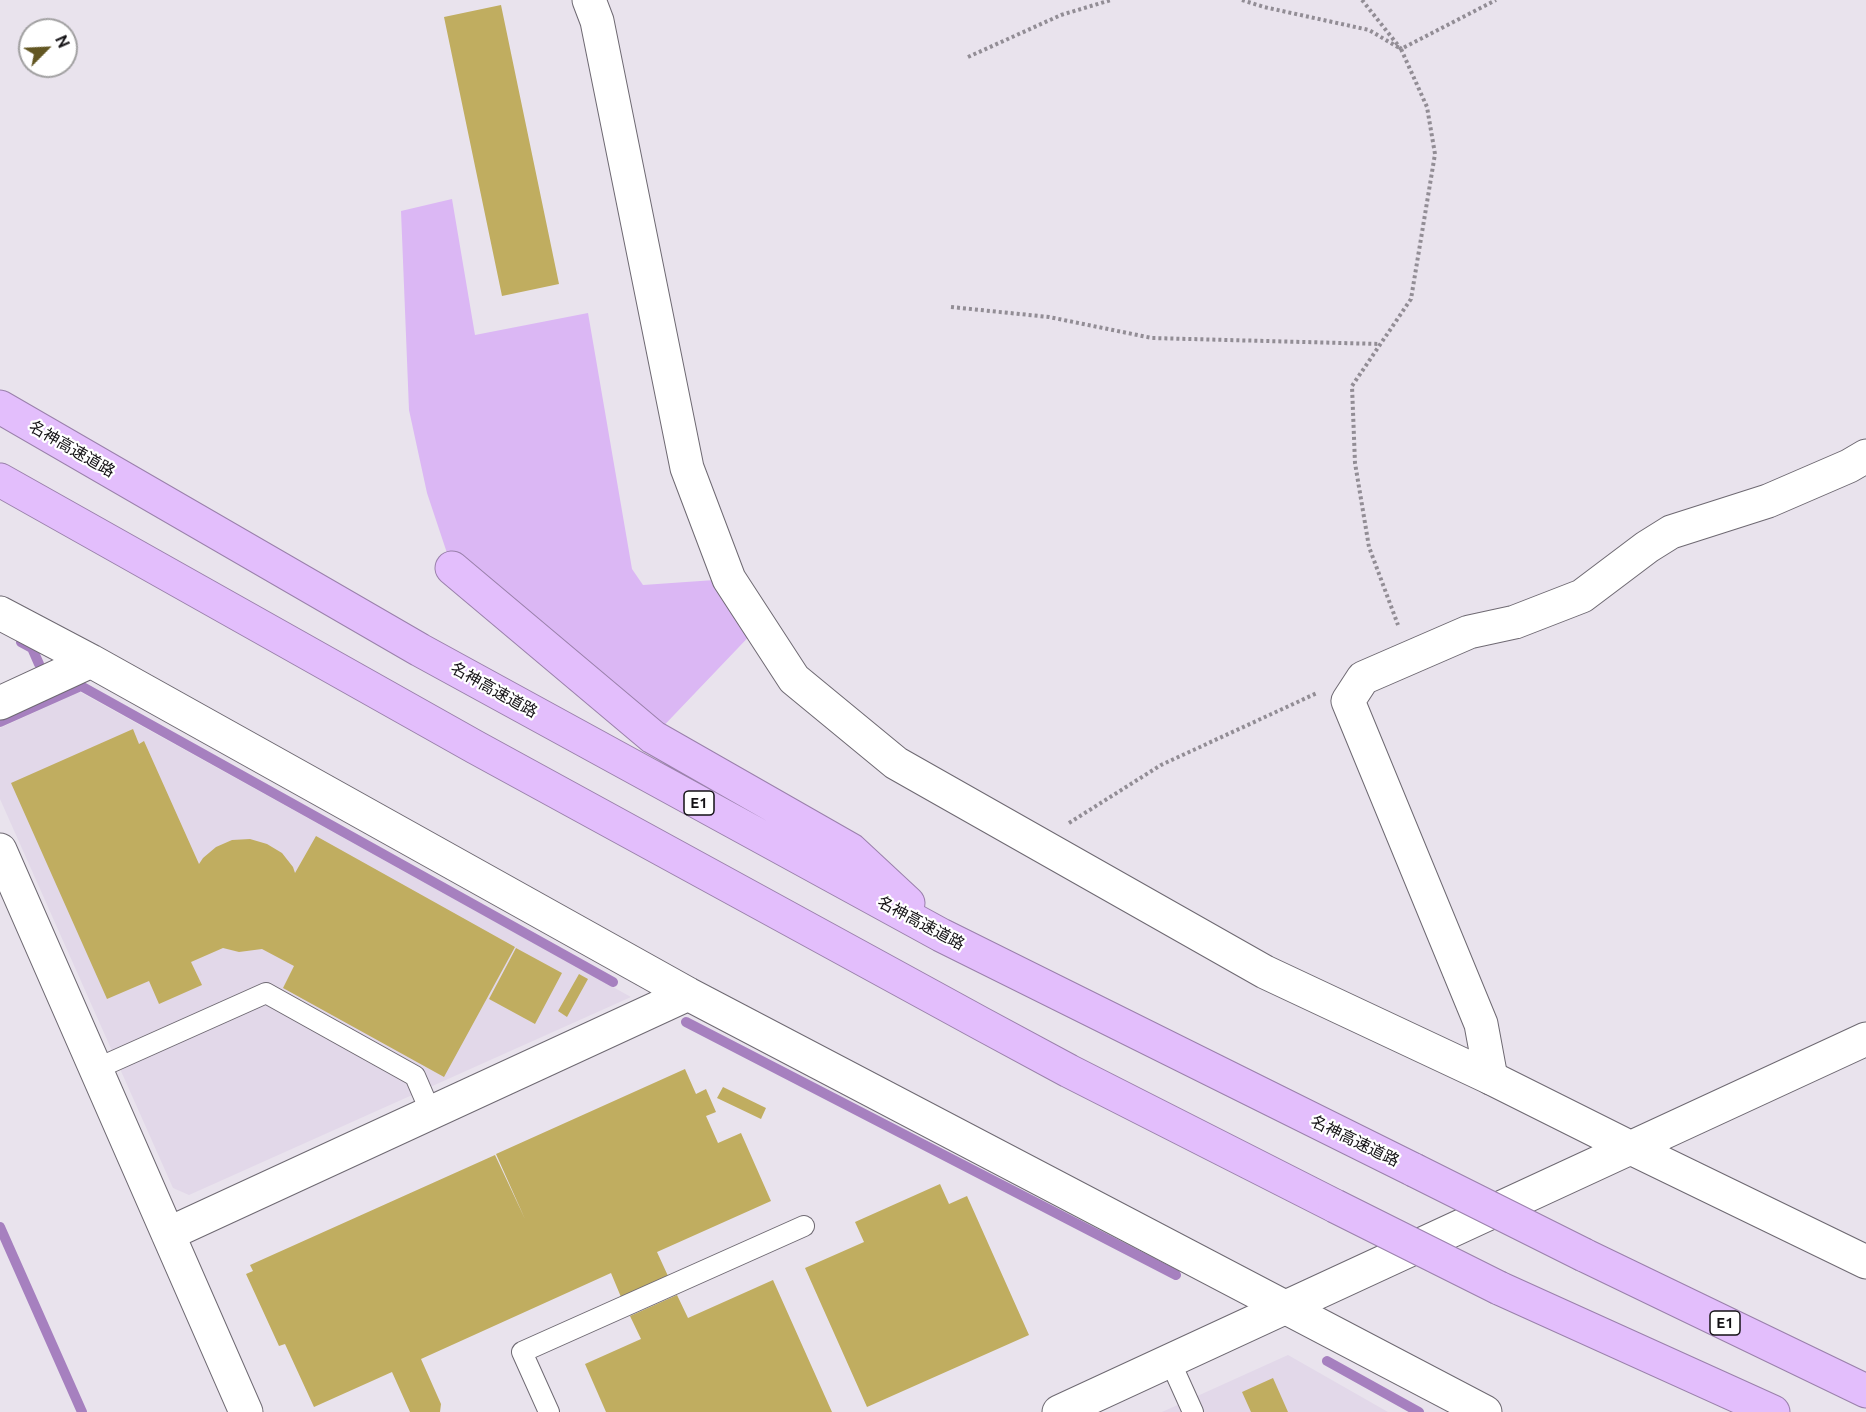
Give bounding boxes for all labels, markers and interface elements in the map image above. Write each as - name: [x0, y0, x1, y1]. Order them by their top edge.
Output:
- north arrow: [18, 18, 78, 78]
- text: N: [52, 32, 73, 51]
- street label: 名神高速道路: [26, 417, 118, 481]
- street label: 名神高速道路: [447, 658, 541, 722]
- road number: E1: [684, 791, 714, 815]
- street label: 名神高速道路: [874, 892, 968, 954]
- street label: 名神高速道路: [1308, 1111, 1402, 1171]
- road number: E1: [1710, 1311, 1740, 1335]

